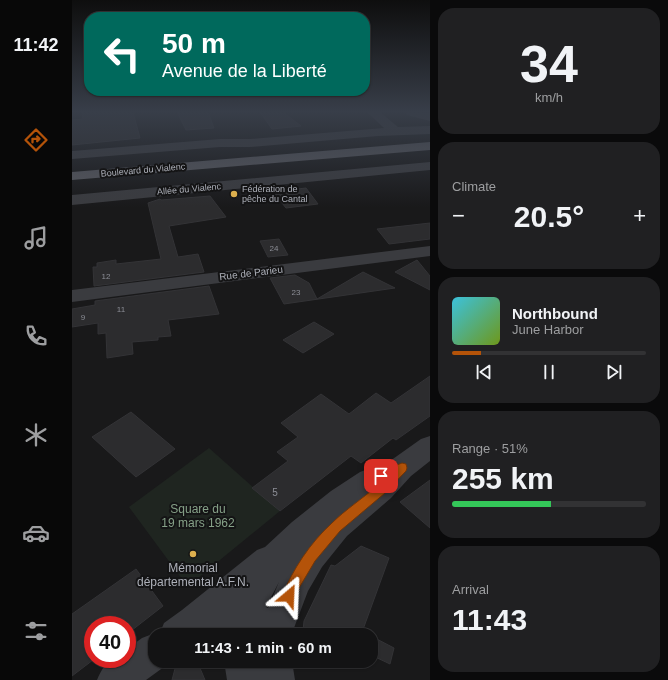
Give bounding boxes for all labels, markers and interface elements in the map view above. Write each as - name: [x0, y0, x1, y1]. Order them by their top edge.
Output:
- icon: left: [96, 28, 148, 80]
- text: 50 m: [162, 28, 226, 59]
- text: 11:42: [13, 35, 59, 55]
- text: 34: [520, 35, 578, 93]
- text: Avenue de la Liberté: [162, 61, 327, 81]
- text: km/h: [535, 90, 563, 105]
- icon: directions: [22, 126, 50, 154]
- street label: Boulevard du Vialenc: [100, 161, 186, 179]
- text: Climate: [452, 179, 496, 194]
- street label: Allée du Vialenc: [156, 181, 222, 197]
- place label: Fédération de pêche du Cantal: [242, 184, 308, 204]
- marker: Fédération de pêche du Cantal: [229, 189, 239, 199]
- text: 20.5°: [514, 200, 584, 233]
- text: −: [452, 203, 465, 228]
- text: +: [633, 203, 646, 228]
- icon: music: [22, 224, 50, 252]
- house number: 24: [270, 244, 279, 253]
- street label: Rue de Parieu: [219, 264, 283, 282]
- house number: 12: [102, 272, 111, 281]
- house number: 23: [292, 288, 301, 297]
- house number: 11: [117, 305, 126, 314]
- text: Northbound: [512, 305, 598, 322]
- house number: 9: [81, 313, 86, 322]
- icon: phone: [22, 322, 50, 350]
- text: June Harbor: [512, 322, 584, 337]
- icon: previous: [473, 361, 495, 383]
- icon: pause: [538, 361, 560, 383]
- icon: next: [603, 361, 625, 383]
- icon: climate: [22, 421, 50, 449]
- text: Range · 51%: [452, 441, 528, 456]
- pin: [364, 459, 398, 493]
- text: 255 km: [452, 462, 554, 495]
- icon: arrive: [370, 465, 392, 487]
- house number: 5: [272, 487, 278, 498]
- park label: Square du 19 mars 1962: [161, 502, 235, 530]
- icon: car: [22, 519, 50, 547]
- marker: Mémorial départemental A.F.N.: [188, 549, 198, 559]
- place label: Mémorial départemental A.F.N.: [137, 561, 249, 589]
- position arrow: [268, 575, 310, 617]
- text: Arrival: [452, 582, 489, 597]
- text: 11:43: [452, 603, 527, 636]
- speed limit sign: 40: [84, 616, 136, 668]
- icon: filters: [22, 617, 50, 645]
- text: 11:43 · 1 min · 60 m: [194, 639, 332, 656]

